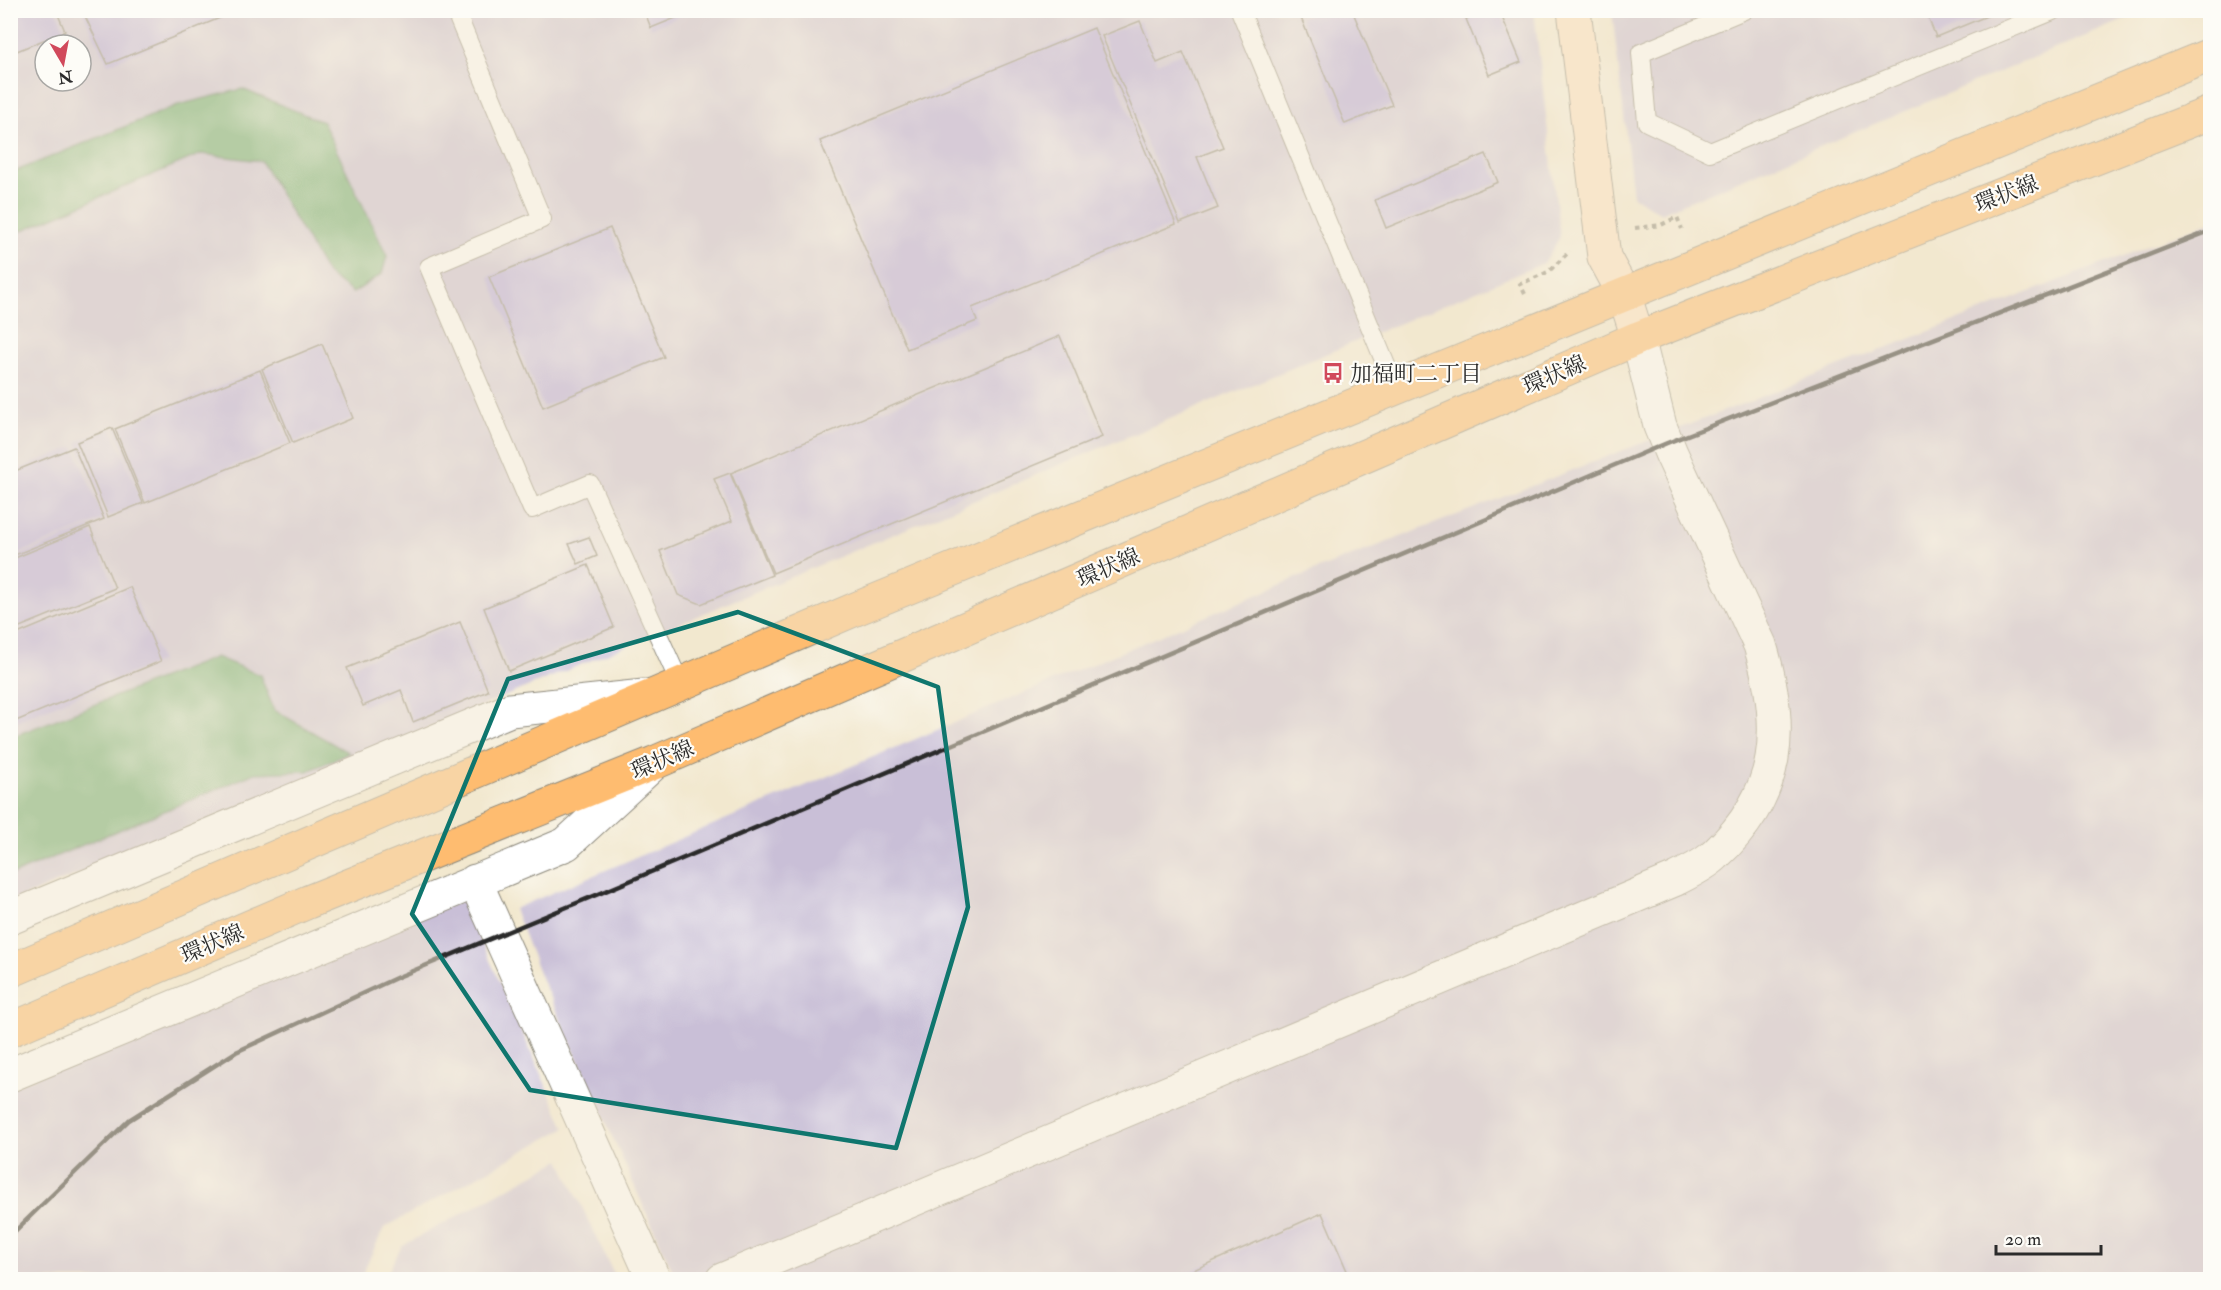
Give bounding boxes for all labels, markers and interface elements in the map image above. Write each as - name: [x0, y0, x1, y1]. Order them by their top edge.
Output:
- north arrow: [33, 33, 93, 93]
- text: N: [56, 66, 75, 88]
- street label: 環状線: [1971, 169, 2042, 219]
- street label: 環状線: [1519, 349, 1590, 401]
- place label: 加福町二丁目: [1350, 360, 1482, 388]
- bus stop icon: 加福町二丁目: [1321, 361, 1345, 385]
- street label: 環状線: [1073, 542, 1144, 594]
- street label: 環状線: [627, 734, 698, 786]
- street label: 環状線: [177, 918, 248, 970]
- scale bar: [1996, 1218, 2101, 1256]
- text: 20 m: [2005, 1228, 2041, 1251]

